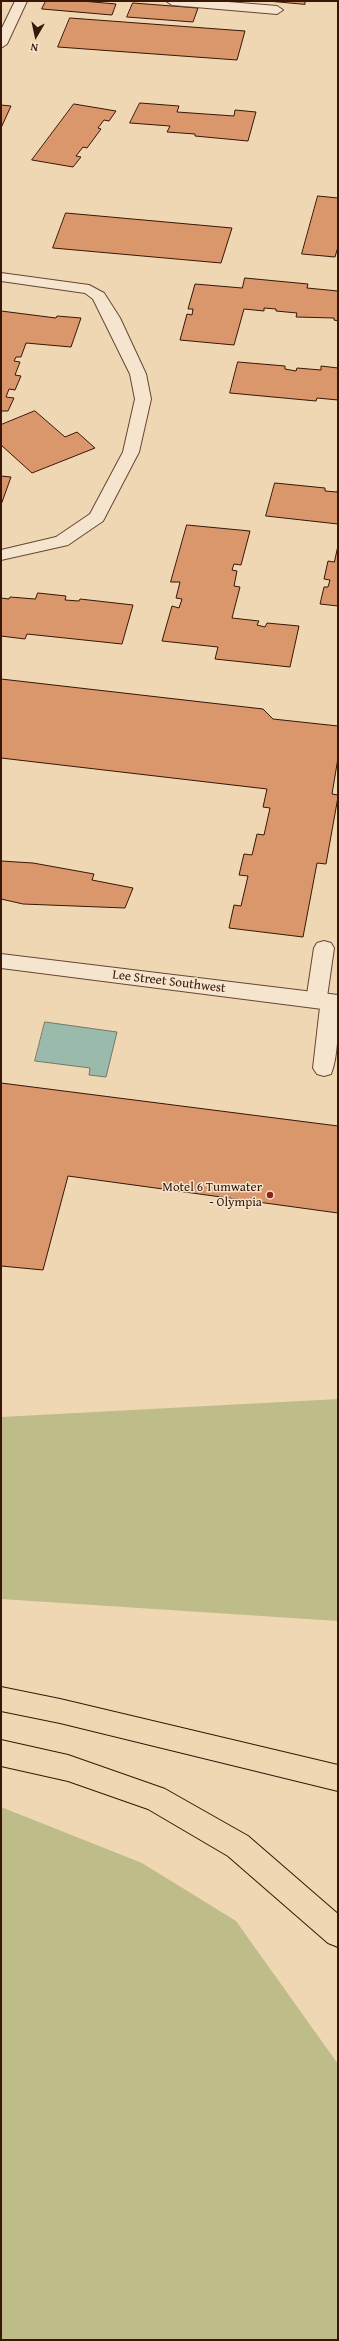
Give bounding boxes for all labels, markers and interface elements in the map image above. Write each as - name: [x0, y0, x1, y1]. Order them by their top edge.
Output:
- north arrow: [16, 16, 56, 56]
- text: N: [29, 39, 39, 56]
- street label: Lee Street Southwest: [112, 967, 226, 997]
- place label: Motel 6 Tumwater - Olympia: [162, 1180, 262, 1211]
- marker: Motel 6 Tumwater - Olympia: [265, 1190, 275, 1200]

